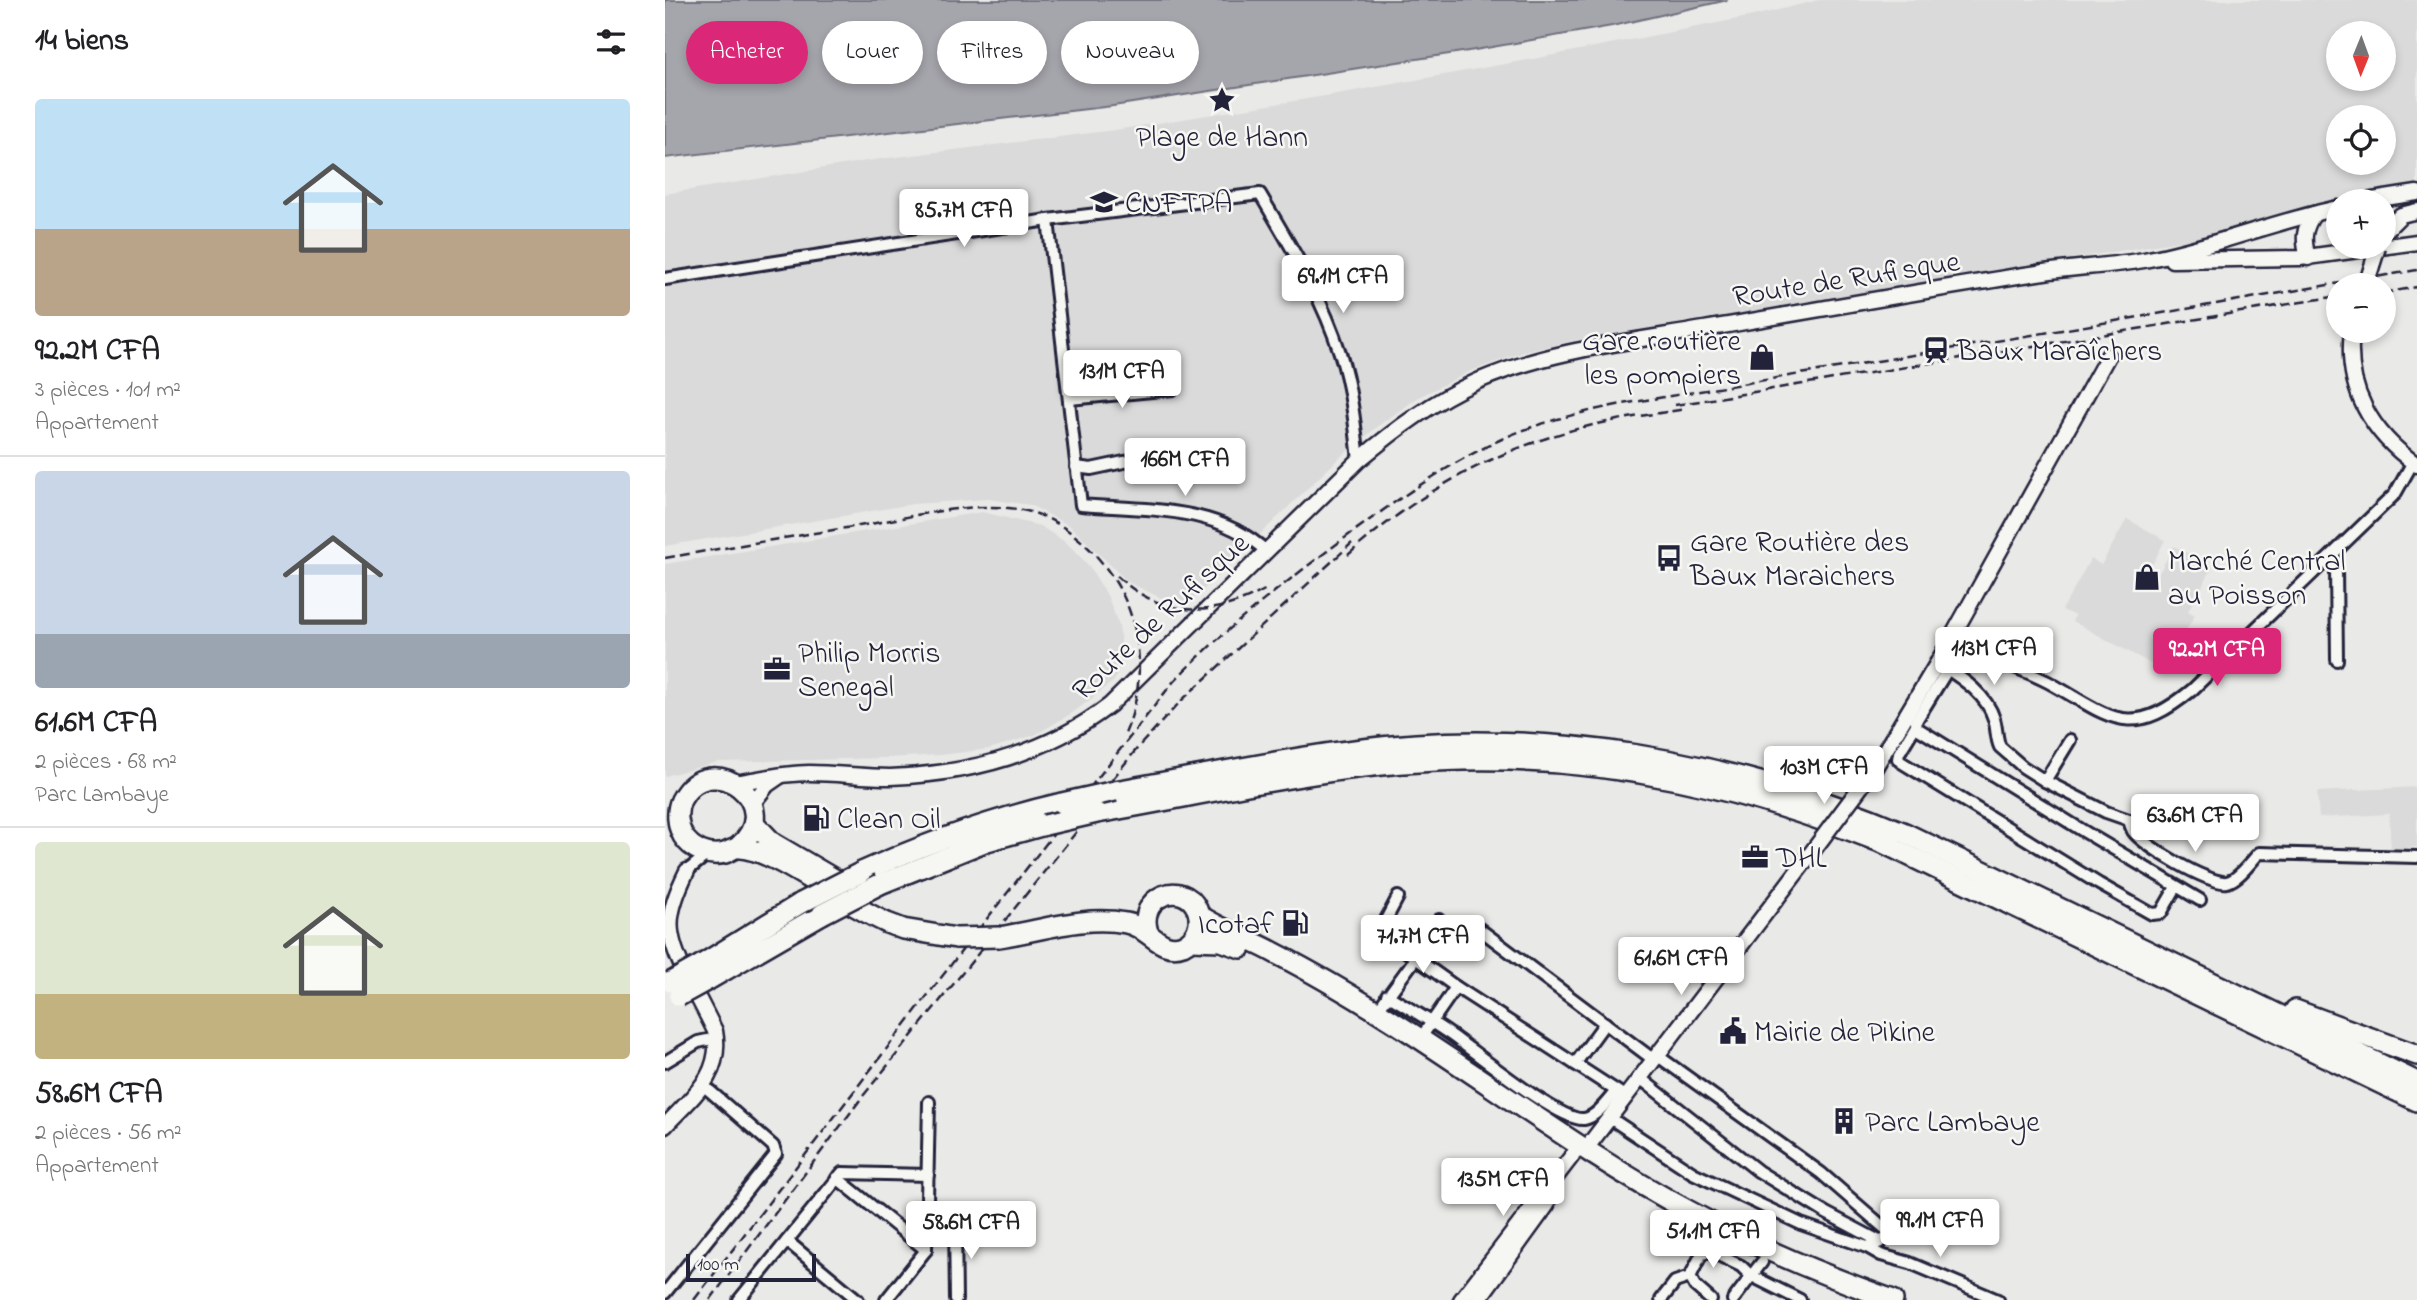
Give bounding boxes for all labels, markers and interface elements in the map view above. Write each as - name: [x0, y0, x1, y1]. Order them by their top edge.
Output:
- text: 14 biens: [35, 20, 129, 64]
- chip: Acheter: [686, 21, 808, 84]
- chip: Louer: [822, 21, 923, 84]
- chip: Filtres: [937, 21, 1047, 84]
- chip: Nouveau: [1061, 21, 1199, 84]
- north arrow: [2326, 21, 2396, 91]
- map controls: [2326, 21, 2396, 343]
- icon: filters: [592, 23, 630, 61]
- place icon: Plage de Hann: [1207, 85, 1237, 115]
- button: locate: [2326, 105, 2396, 175]
- place label: Plage de Hann: [1136, 117, 1308, 161]
- icon: home: [270, 145, 396, 271]
- place label: CNFTPA: [1125, 183, 1232, 227]
- school or university icon: CNFTPA: [1089, 187, 1119, 217]
- button: +: [2326, 189, 2396, 259]
- pin: 85.7M CFA: [884, 190, 1044, 249]
- text: 85.7M CFA: [915, 195, 1013, 228]
- street label: Route de Rufisque: [1730, 241, 1964, 321]
- pin: 69.1M CFA: [1263, 256, 1423, 315]
- text: 69.1M CFA: [1298, 261, 1388, 294]
- button: −: [2326, 273, 2396, 343]
- place label: Gare routière les pompiers: [1582, 321, 1742, 399]
- text: 92.2M CFA: [35, 330, 160, 374]
- place label: Baux Maraîchers: [1956, 331, 2162, 375]
- station icon: Baux Maraîchers: [1921, 335, 1951, 365]
- shop icon: Gare routière les pompiers: [1747, 342, 1777, 372]
- pin: 131M CFA: [1050, 350, 1194, 410]
- text: 131M CFA: [1079, 356, 1165, 389]
- text: 3 pièces · 101 m²: [35, 374, 181, 407]
- text: Appartement: [35, 407, 159, 440]
- pin: 166M CFA: [1113, 438, 1257, 498]
- text: 166M CFA: [1141, 444, 1229, 477]
- icon: home: [270, 517, 396, 643]
- place label: Gare Routière des Baux Maraichers: [1689, 522, 1909, 600]
- street label: Route de Rufisque: [1063, 524, 1261, 712]
- place label: Marché Central au Poisson: [2168, 541, 2346, 619]
- bus stop icon: Gare Routière des Baux Maraichers: [1654, 543, 1684, 573]
- shop icon: Marché Central au Poisson: [2132, 562, 2162, 592]
- pin: 113M CFA: [1922, 628, 2066, 687]
- pin: 92.2M CFA: [2137, 628, 2297, 688]
- place label: Philip Morris Senegal: [798, 633, 941, 711]
- text: 113M CFA: [1951, 633, 2037, 666]
- text: 92.2M CFA: [2169, 634, 2265, 667]
- office icon: Philip Morris Senegal: [762, 654, 792, 684]
- text: 61.6M CFA: [35, 702, 157, 746]
- text: 2 pièces · 68 m²: [35, 746, 177, 779]
- pin: 103M CFA: [1752, 746, 1896, 806]
- text: 103M CFA: [1780, 752, 1868, 785]
- text: Parc Lambaye: [35, 779, 169, 812]
- pin: 63.6M CFA: [2115, 794, 2275, 854]
- place label: Clean Oil: [837, 799, 941, 843]
- text: 63.6M CFA: [2147, 800, 2243, 833]
- fuel station icon: Clean Oil: [801, 803, 831, 833]
- place label: DHL: [1775, 838, 1827, 882]
- office icon: DHL: [1740, 842, 1770, 872]
- icon: home: [270, 888, 396, 1014]
- place label: Icotaf: [1198, 904, 1274, 948]
- fuel station icon: Icotaf: [1280, 908, 1310, 938]
- pin: 71.7M CFA: [1343, 916, 1503, 975]
- text: 71.7M CFA: [1377, 921, 1469, 954]
- pin: 61.6M CFA: [1601, 937, 1761, 997]
- text: 61.6M CFA: [1634, 943, 1728, 976]
- place label: Mairie de Pikine: [1754, 1012, 1936, 1056]
- public building icon: Mairie de Pikine: [1718, 1016, 1748, 1046]
- text: 58.6M CFA: [35, 1073, 163, 1117]
- place label: Parc Lambaye: [1865, 1102, 2040, 1146]
- building icon: Parc Lambaye: [1829, 1106, 1859, 1136]
- text: 2 pièces · 56 m²: [35, 1117, 181, 1150]
- text: Appartement: [35, 1150, 159, 1183]
- pin: 135M CFA: [1431, 1158, 1575, 1218]
- text: 135M CFA: [1457, 1164, 1549, 1197]
- pin: 99.1M CFA: [1860, 1200, 2020, 1259]
- pin: 58.6M CFA: [891, 1202, 1051, 1261]
- text: 99.1M CFA: [1896, 1205, 1984, 1238]
- text: 58.6M CFA: [922, 1207, 1020, 1240]
- pin: 51.1M CFA: [1633, 1210, 1793, 1270]
- text: 51.1M CFA: [1666, 1216, 1760, 1249]
- scale bar: [686, 1251, 815, 1283]
- text: 100 m: [697, 1252, 739, 1279]

